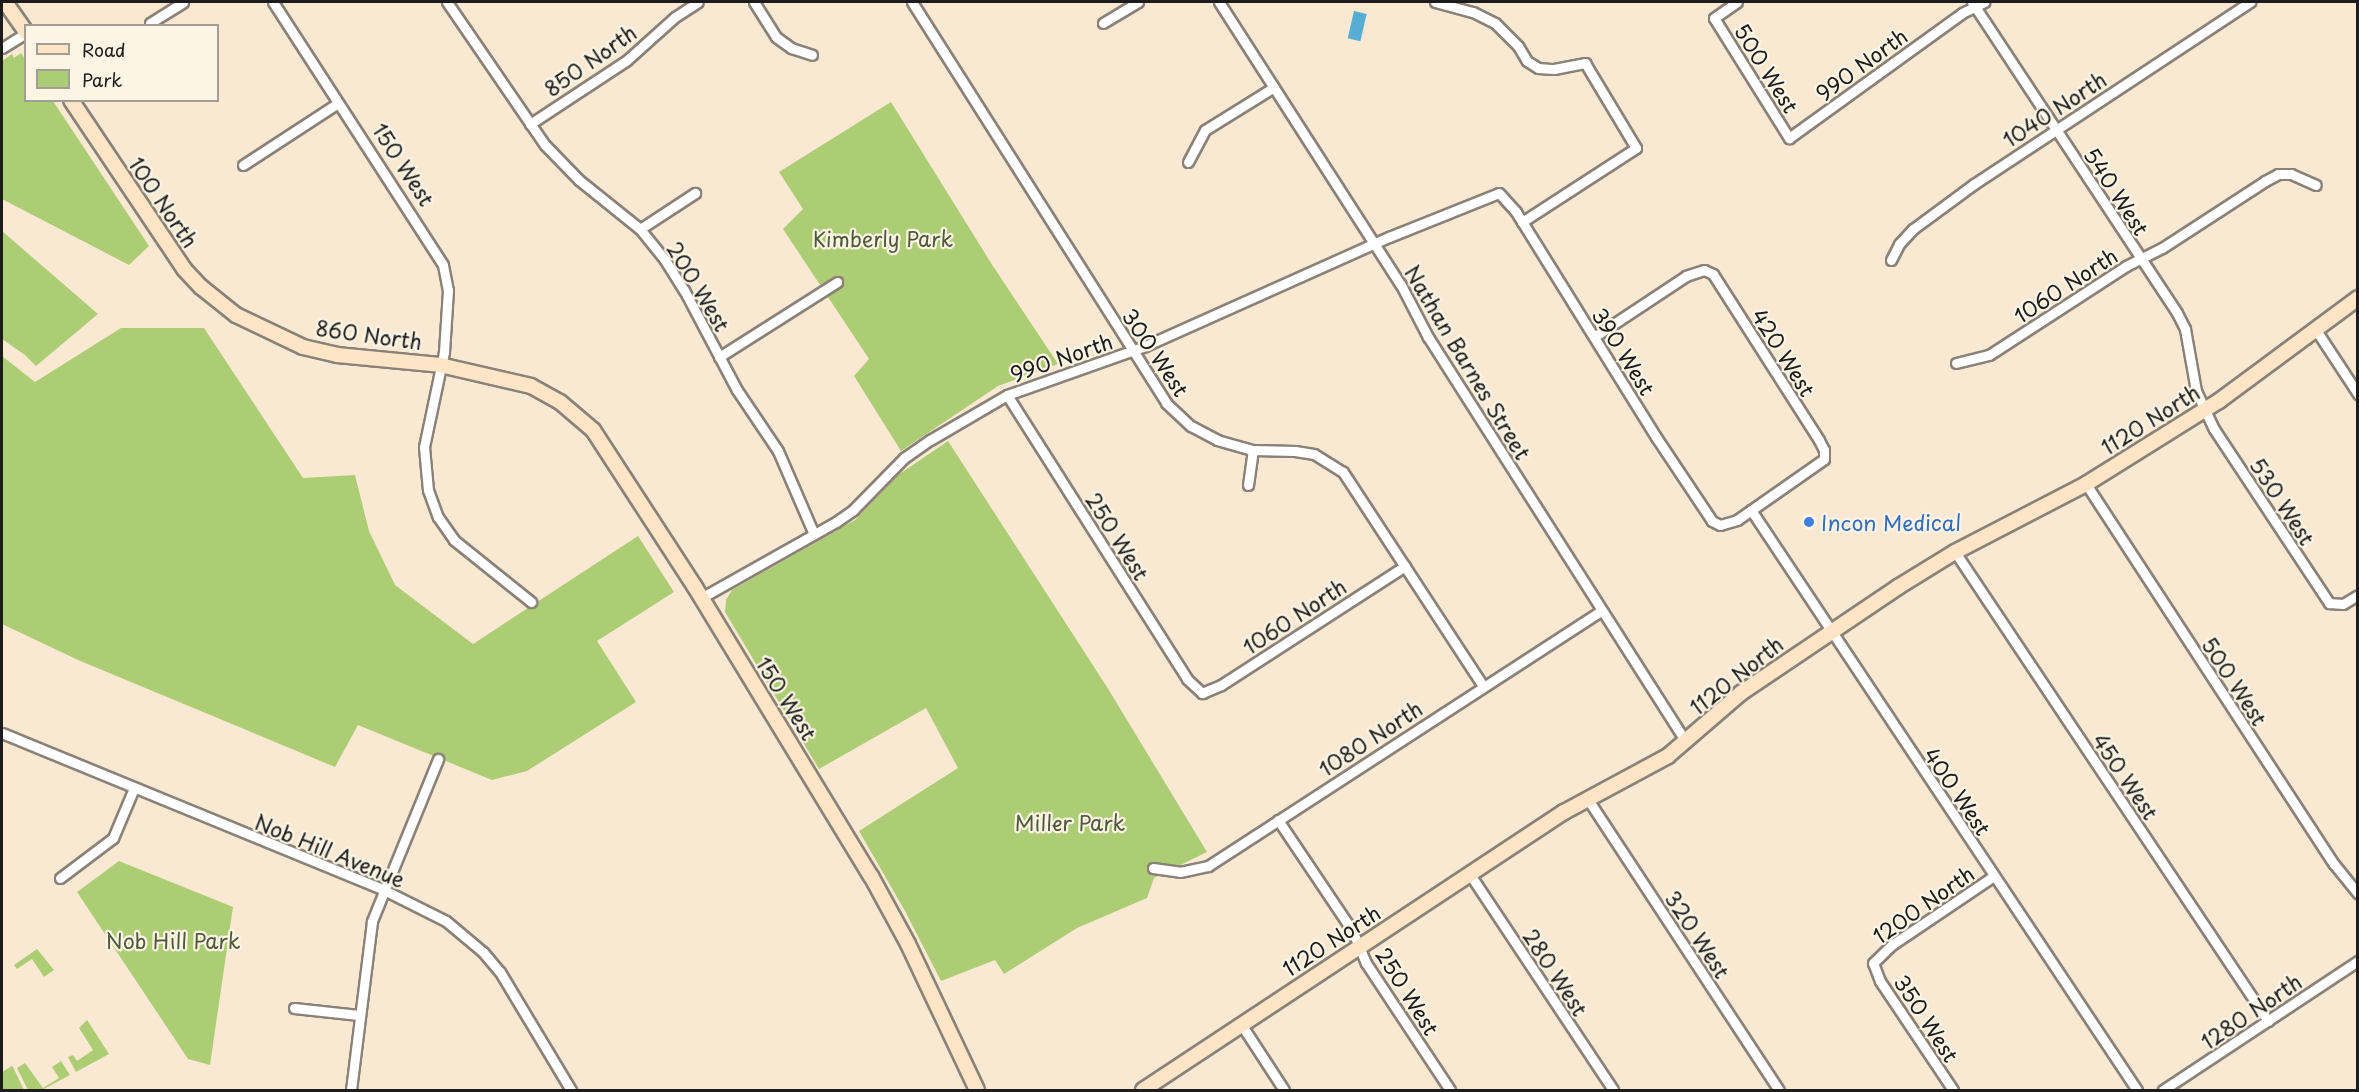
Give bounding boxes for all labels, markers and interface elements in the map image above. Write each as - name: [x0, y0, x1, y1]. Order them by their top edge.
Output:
- street label: 850 North: [539, 19, 641, 101]
- street label: 500 West: [1730, 19, 1804, 117]
- street label: 990 North: [1811, 23, 1911, 105]
- legend: [24, 24, 219, 102]
- text: Road: [82, 36, 126, 63]
- text: Park: [82, 66, 122, 93]
- street label: 1040 North: [1997, 66, 2111, 152]
- street label: 150 West: [368, 118, 440, 210]
- street label: 540 West: [2080, 143, 2154, 239]
- street label: 100 North: [124, 151, 204, 253]
- park label: Kimberly Park: [812, 225, 954, 251]
- street label: 200 West: [662, 236, 736, 336]
- street label: 1060 North: [2008, 242, 2122, 328]
- street label: Nathan Barnes Street: [1400, 260, 1536, 464]
- street label: 300 West: [1117, 303, 1195, 401]
- street label: 390 West: [1588, 303, 1660, 399]
- street label: 420 West: [1747, 303, 1821, 401]
- street label: 860 North: [314, 314, 424, 354]
- street label: 990 North: [1007, 328, 1115, 386]
- street label: 1120 North: [2095, 378, 2205, 460]
- street label: 530 West: [2246, 453, 2320, 549]
- street label: 250 West: [1081, 487, 1155, 585]
- place label: Incon Medical: [1821, 509, 1961, 535]
- marker: Incon Medical: [1802, 515, 1816, 529]
- street label: 1060 North: [1237, 573, 1351, 659]
- street label: 1120 North: [1684, 630, 1788, 720]
- street label: 500 West: [2197, 632, 2273, 730]
- street label: 150 West: [751, 651, 823, 745]
- street label: 1080 North: [1314, 695, 1426, 781]
- street label: 450 West: [2088, 728, 2164, 824]
- street label: 400 West: [1919, 742, 1997, 840]
- street label: Nob Hill Avenue: [252, 809, 408, 891]
- park label: Miller Park: [1014, 809, 1126, 835]
- street label: 1200 North: [1867, 860, 1979, 948]
- street label: 320 West: [1660, 885, 1736, 983]
- street label: 1120 North: [1277, 899, 1385, 981]
- street label: 280 West: [1518, 924, 1594, 1020]
- park label: Nob Hill Park: [106, 927, 240, 953]
- street label: 250 West: [1371, 942, 1445, 1040]
- street label: 1280 North: [2196, 968, 2306, 1054]
- street label: 350 West: [1890, 970, 1964, 1066]

